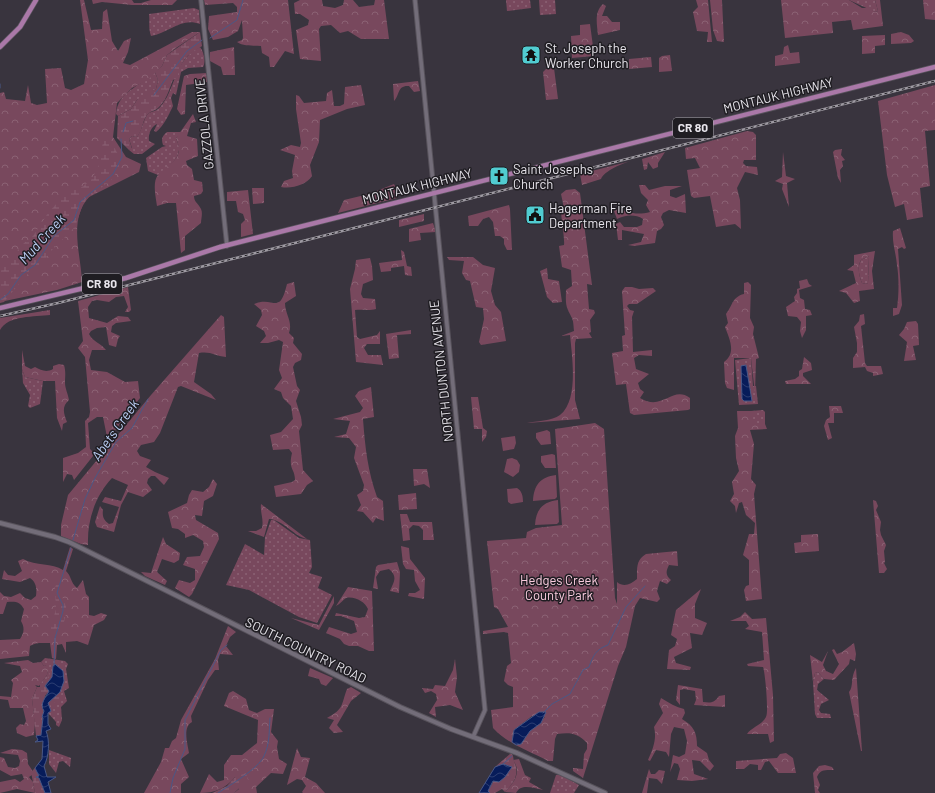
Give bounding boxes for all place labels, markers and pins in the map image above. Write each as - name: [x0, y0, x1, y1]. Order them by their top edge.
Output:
- place label: St. Joseph the Worker Church: [545, 40, 628, 71]
- temple icon: St. Joseph the Worker Church: [520, 44, 542, 66]
- place label: Saint Josephs Church: [513, 161, 593, 192]
- church icon: Saint Josephs Church: [488, 165, 510, 187]
- place label: Hagerman Fire Department: [549, 200, 632, 231]
- public building icon: Hagerman Fire Department: [524, 204, 546, 226]

